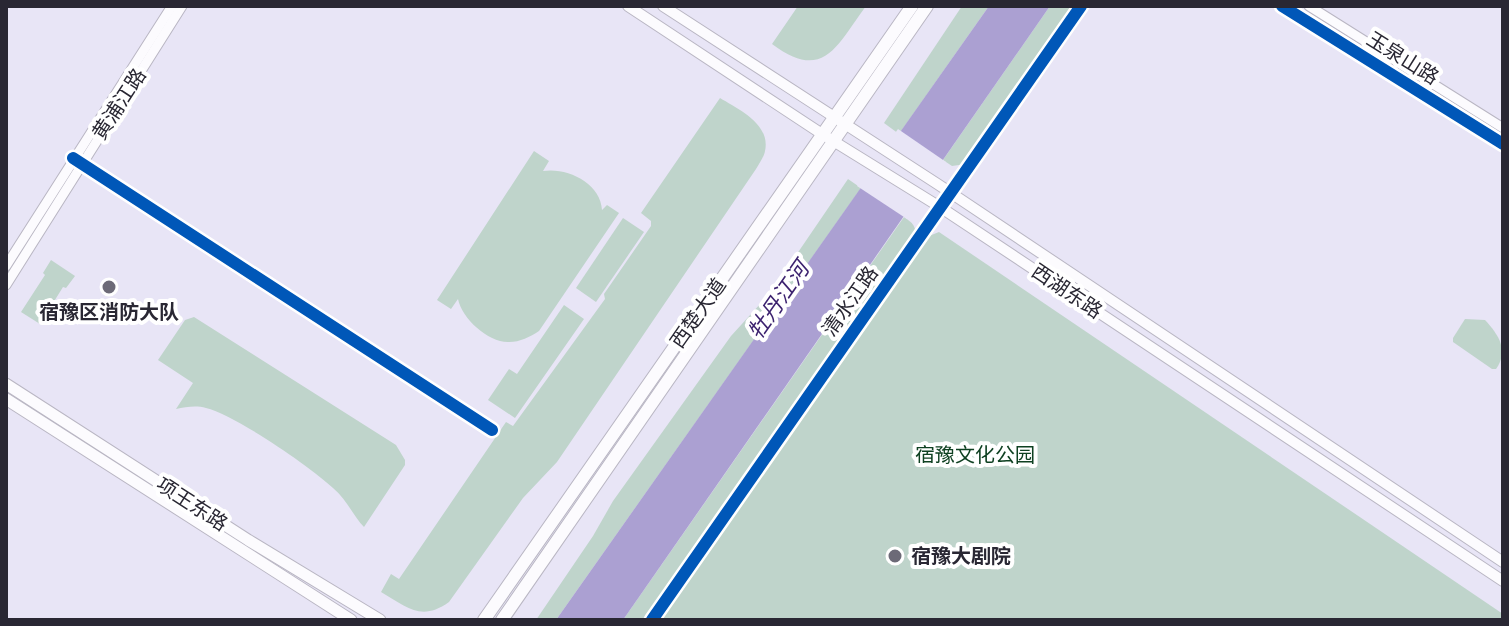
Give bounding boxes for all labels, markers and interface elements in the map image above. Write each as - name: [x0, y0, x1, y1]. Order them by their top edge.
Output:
- street label: 玉泉山路: [1363, 27, 1443, 89]
- street label: 黄浦江路: [87, 64, 151, 144]
- water label: 牡丹江河: [743, 254, 816, 344]
- street label: 西湖东路: [1027, 259, 1107, 323]
- street label: 清水江路: [817, 261, 883, 341]
- street label: 西楚大道: [665, 273, 731, 353]
- marker: 宿豫区消防大队: [100, 278, 118, 296]
- place label: 宿豫区消防大队: [39, 300, 179, 324]
- park label: 宿豫文化公园: [915, 443, 1035, 467]
- street label: 项王东路: [152, 472, 232, 536]
- place label: 宿豫大剧院: [911, 544, 1011, 568]
- marker: 宿豫大剧院: [886, 547, 904, 565]

